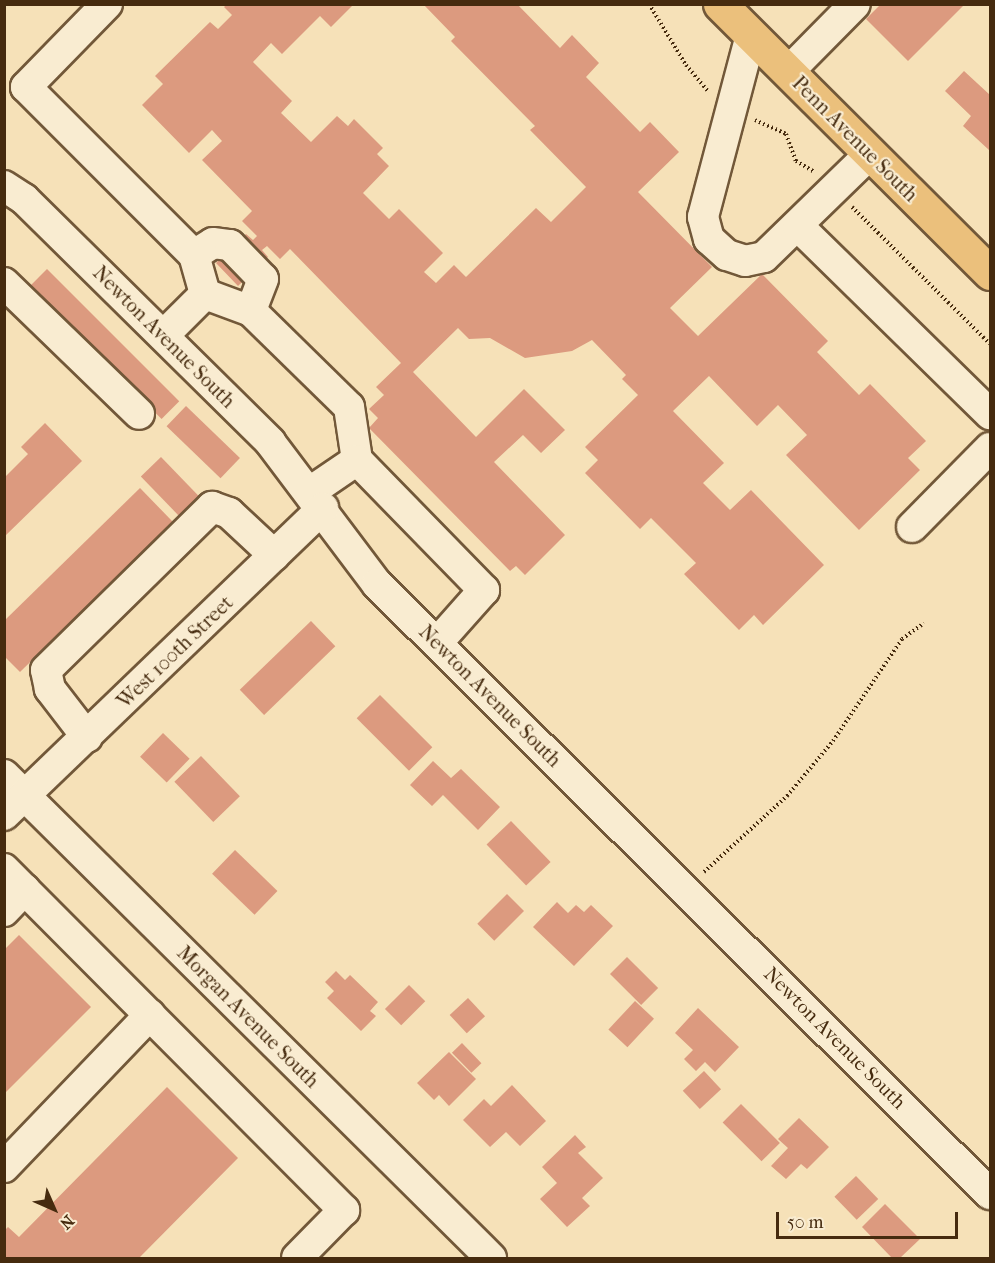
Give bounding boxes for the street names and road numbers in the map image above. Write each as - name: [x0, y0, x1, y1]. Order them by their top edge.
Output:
- street label: Penn Avenue South: [787, 71, 923, 207]
- street label: Newton Avenue South: [88, 261, 240, 413]
- street label: West 100th Street: [112, 591, 238, 713]
- street label: Newton Avenue South: [414, 620, 566, 772]
- street label: Morgan Avenue South: [172, 941, 324, 1093]
- street label: Newton Avenue South: [759, 962, 911, 1114]

